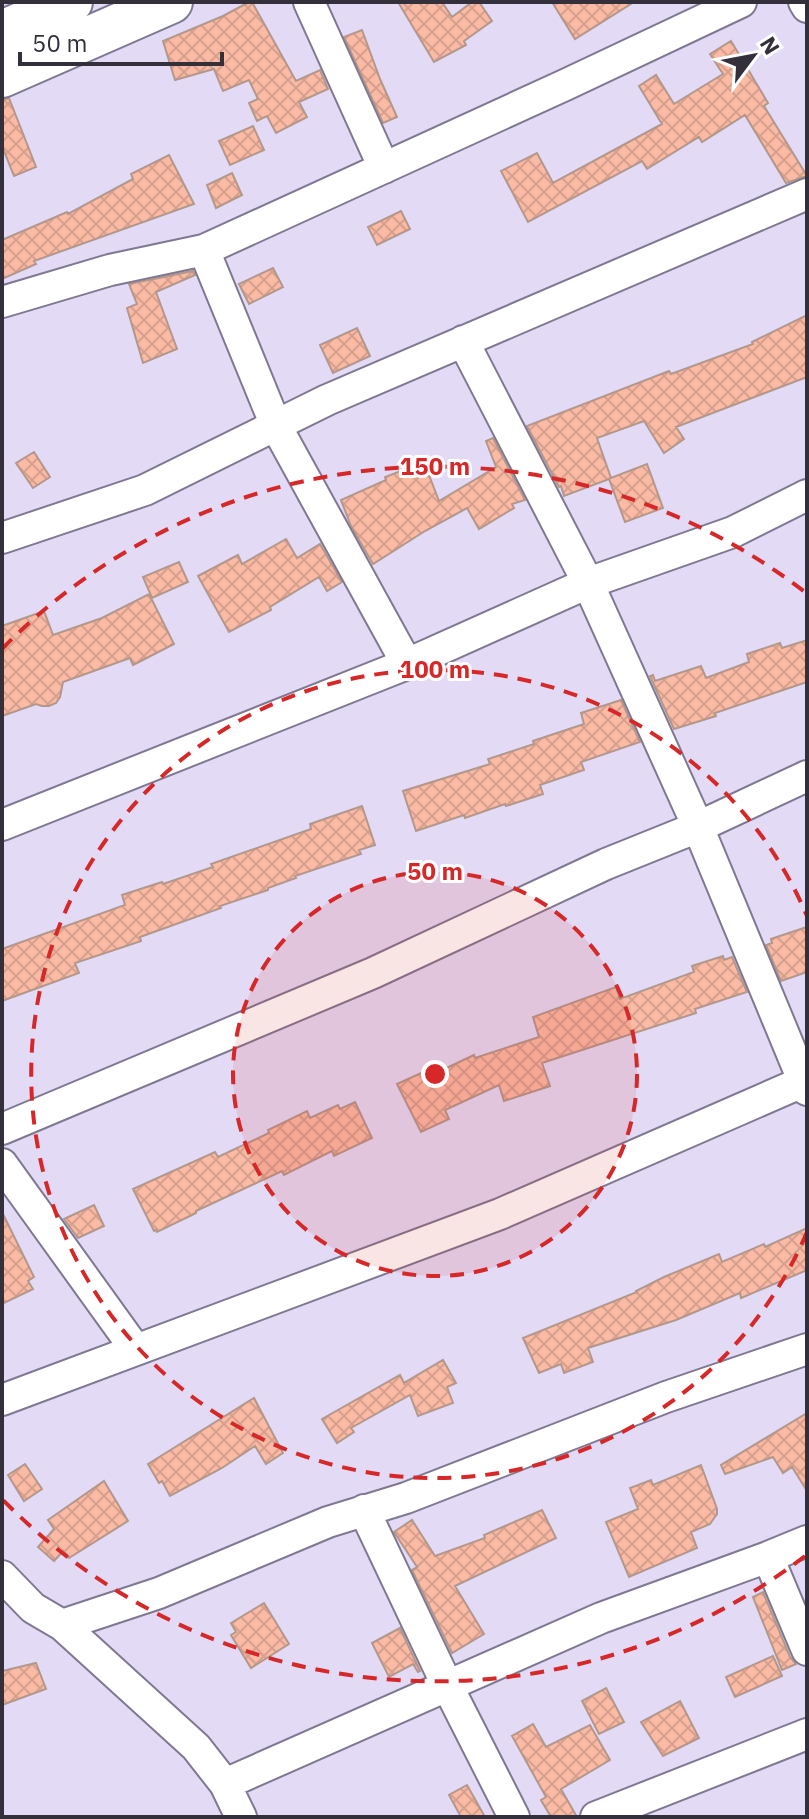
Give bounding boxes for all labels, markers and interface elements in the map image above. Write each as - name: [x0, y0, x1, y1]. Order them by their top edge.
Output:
- scale bar: [20, 16, 222, 66]
- north arrow: [713, 16, 793, 96]
- text: 50 m: [32, 27, 87, 59]
- text: N: [754, 31, 787, 60]
- text: 150 m: [400, 450, 470, 482]
- text: 100 m: [400, 653, 470, 685]
- text: 50 m: [407, 855, 463, 887]
- centre of rings: [421, 1060, 449, 1088]

